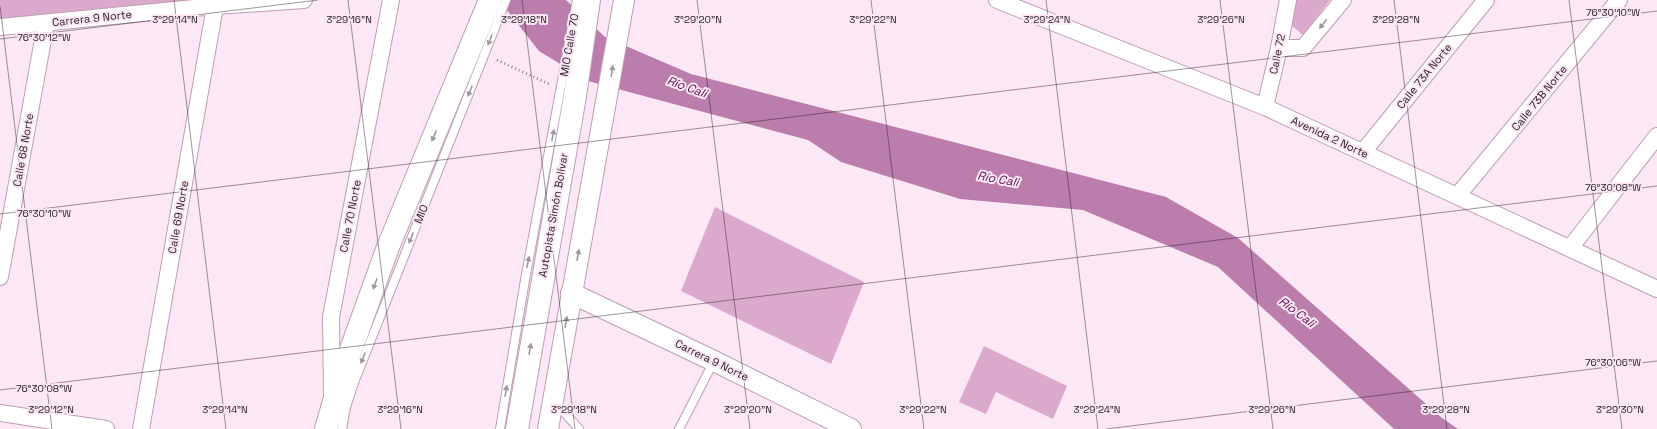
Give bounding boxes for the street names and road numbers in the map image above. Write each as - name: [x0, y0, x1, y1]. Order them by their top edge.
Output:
- street label: Carrera 9 Norte: [51, 7, 133, 29]
- street label: MIO Calle 70: [557, 12, 581, 78]
- street label: Calle 72: [1266, 32, 1288, 75]
- street label: Calle 73A Norte: [1393, 40, 1455, 112]
- street label: Calle 73B Norte: [1508, 62, 1570, 134]
- street label: Calle 68 Norte: [10, 112, 36, 188]
- street label: Avenida 2 Norte: [1289, 113, 1371, 161]
- street label: Autopista Simón Bolívar: [535, 152, 571, 278]
- street label: Calle 70 Norte: [336, 178, 364, 254]
- street label: Calle 69 Norte: [165, 179, 191, 255]
- street label: MIO: [411, 202, 431, 226]
- street label: Carrera 9 Norte: [673, 336, 751, 384]

